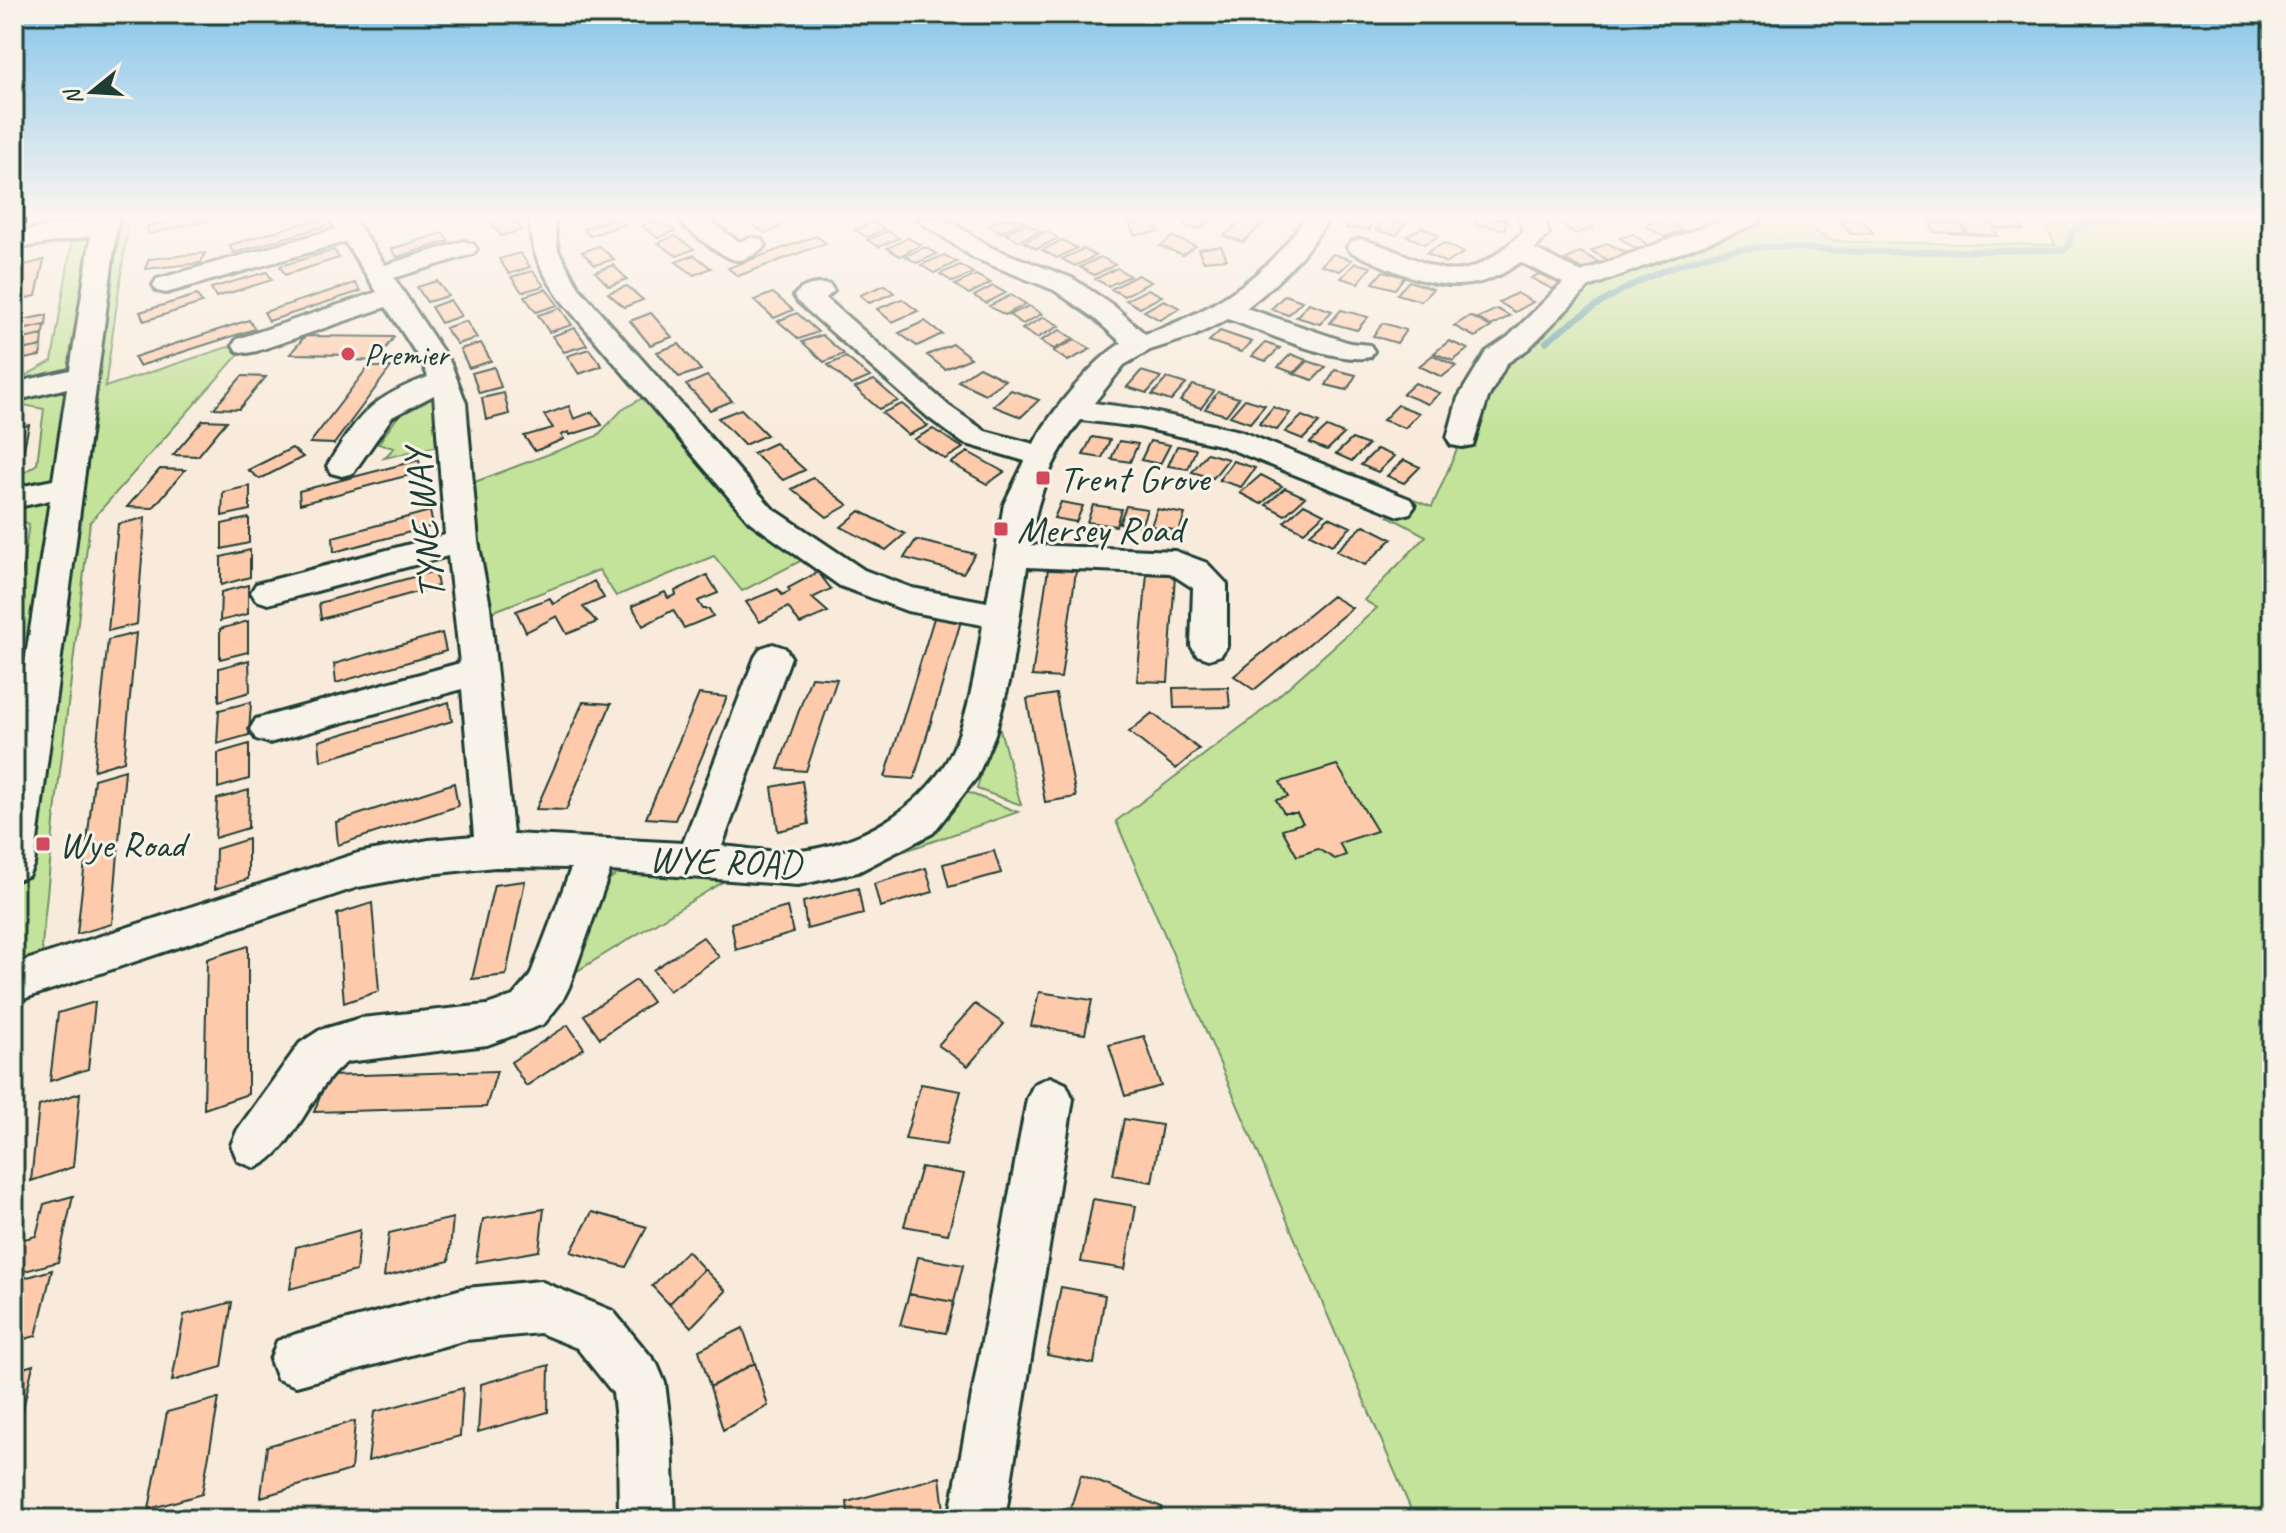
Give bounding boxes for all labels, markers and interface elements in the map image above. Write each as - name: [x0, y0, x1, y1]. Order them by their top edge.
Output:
- north arrow: [52, 52, 132, 132]
- text: N: [57, 84, 89, 109]
- place label: Premier: [364, 334, 451, 375]
- marker: Premier: [339, 345, 357, 363]
- street label: TYNE WAY: [393, 441, 456, 602]
- place label: Trent Grove: [1059, 455, 1212, 502]
- marker: Trent Grove: [1034, 469, 1052, 487]
- place label: Mersey Road: [1017, 506, 1189, 553]
- marker: Mersey Road: [992, 520, 1010, 538]
- place label: Wye Road: [59, 821, 191, 868]
- marker: Wye Road: [34, 835, 52, 853]
- street label: WYE ROAD: [648, 835, 805, 888]

